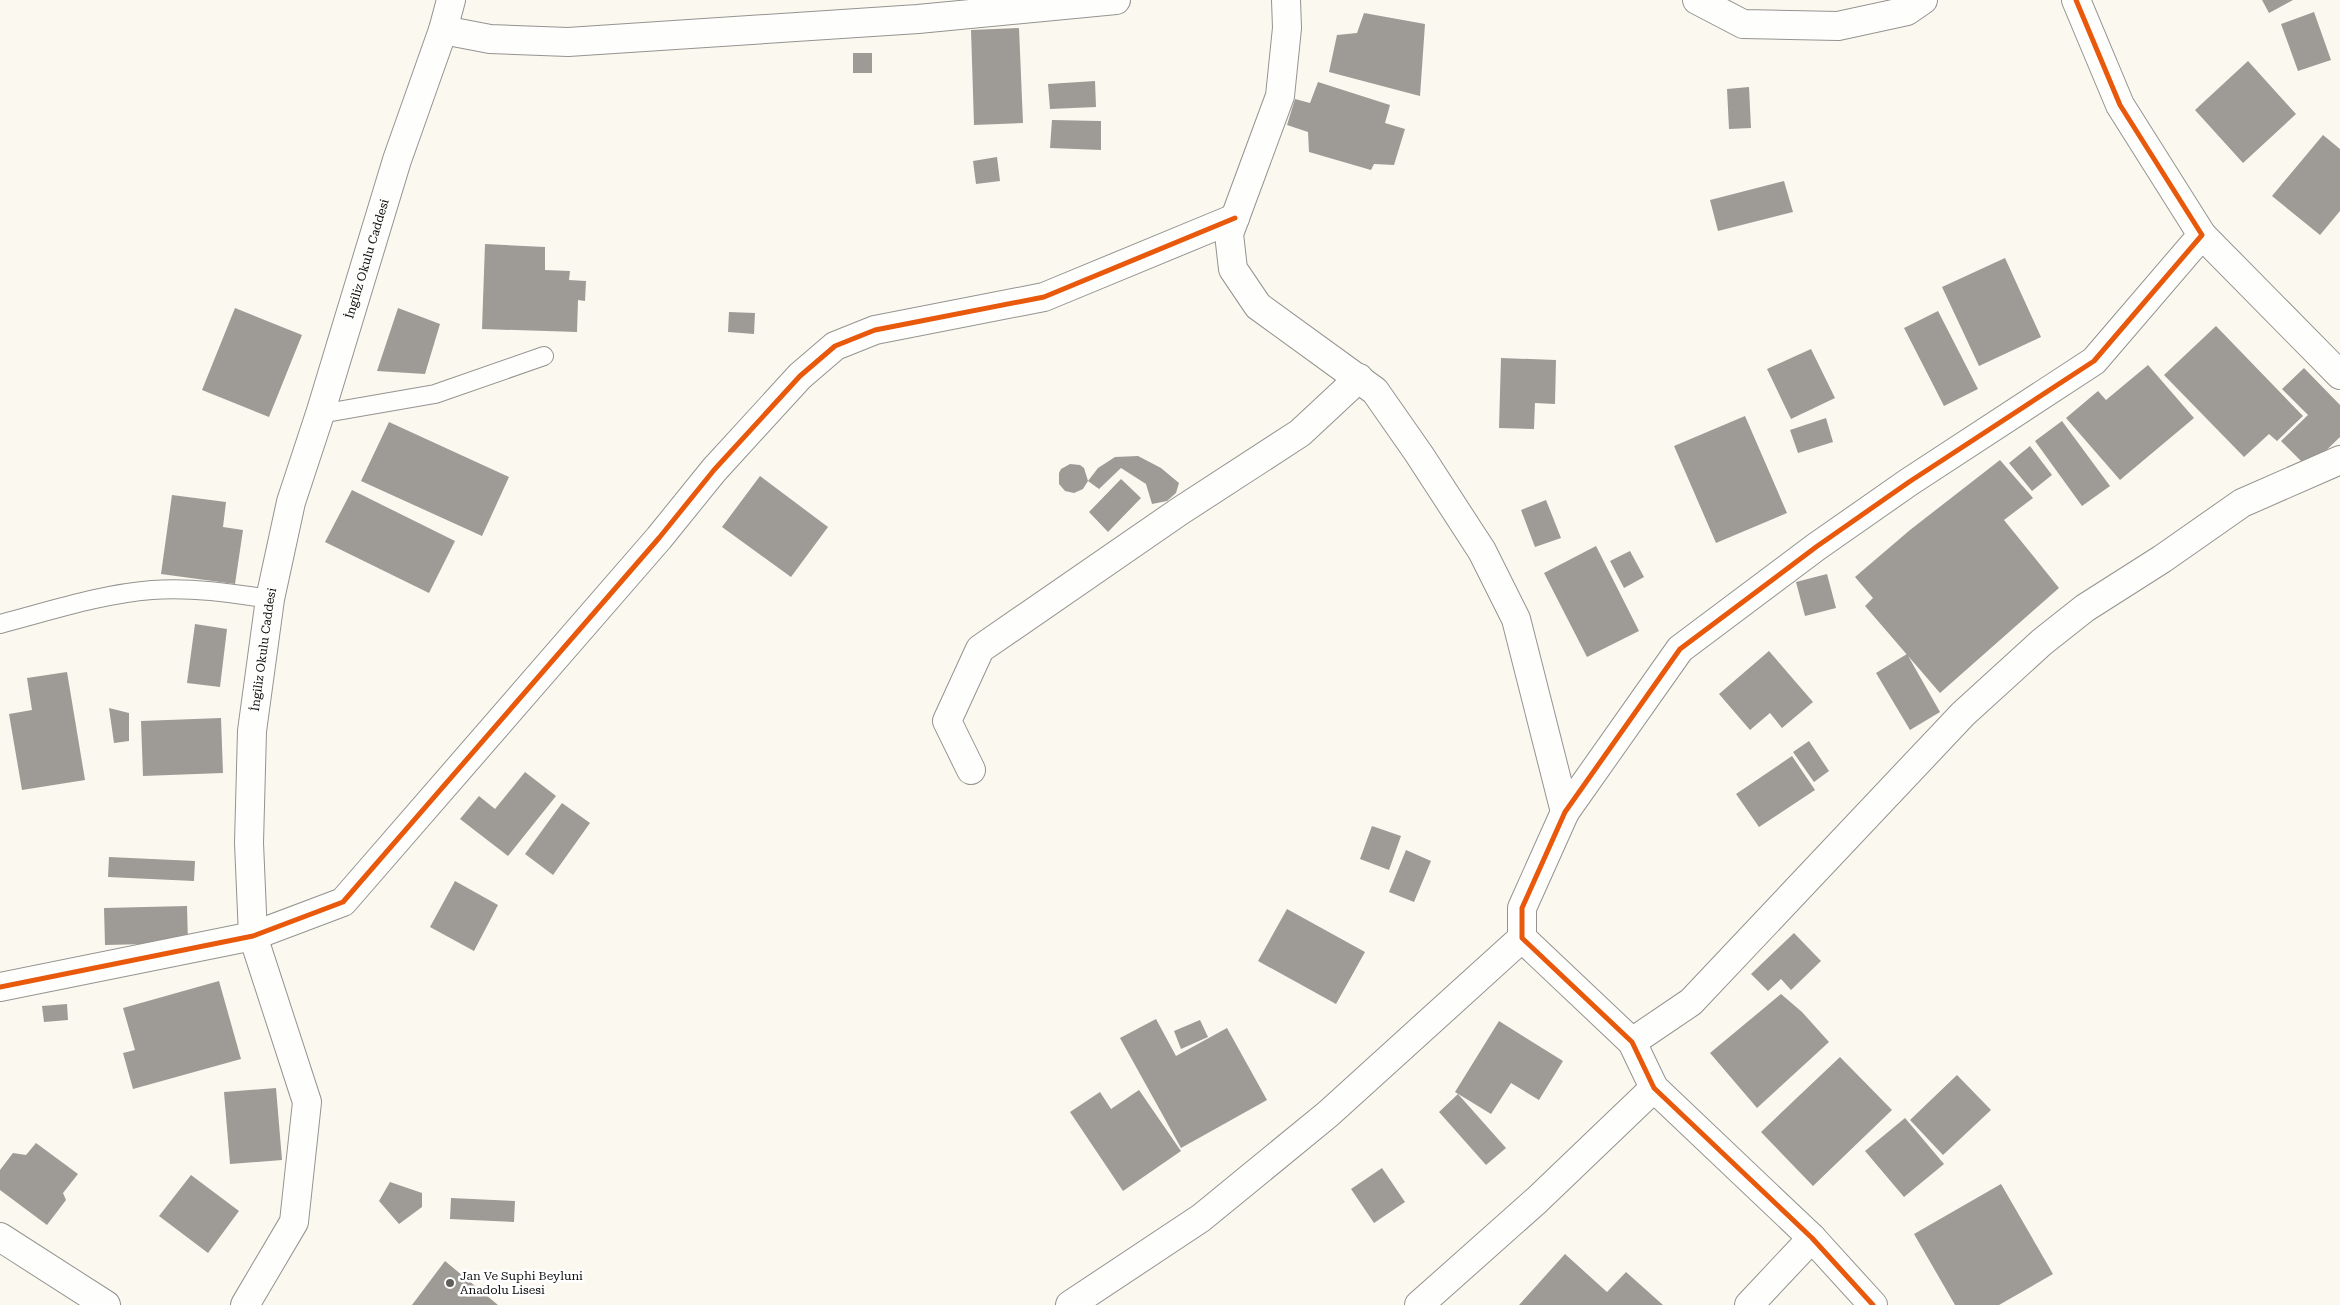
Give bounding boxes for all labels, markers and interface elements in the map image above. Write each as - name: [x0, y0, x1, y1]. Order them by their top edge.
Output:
- street label: İngiliz Okulu Caddesi: [342, 197, 392, 320]
- street label: İngiliz Okulu Caddesi: [248, 586, 279, 712]
- place label: Jan Ve Suphi Beyluni Anadolu Lisesi: [460, 1269, 583, 1297]
- marker: Jan Ve Suphi Beyluni Anadolu Lisesi: [444, 1277, 456, 1289]

